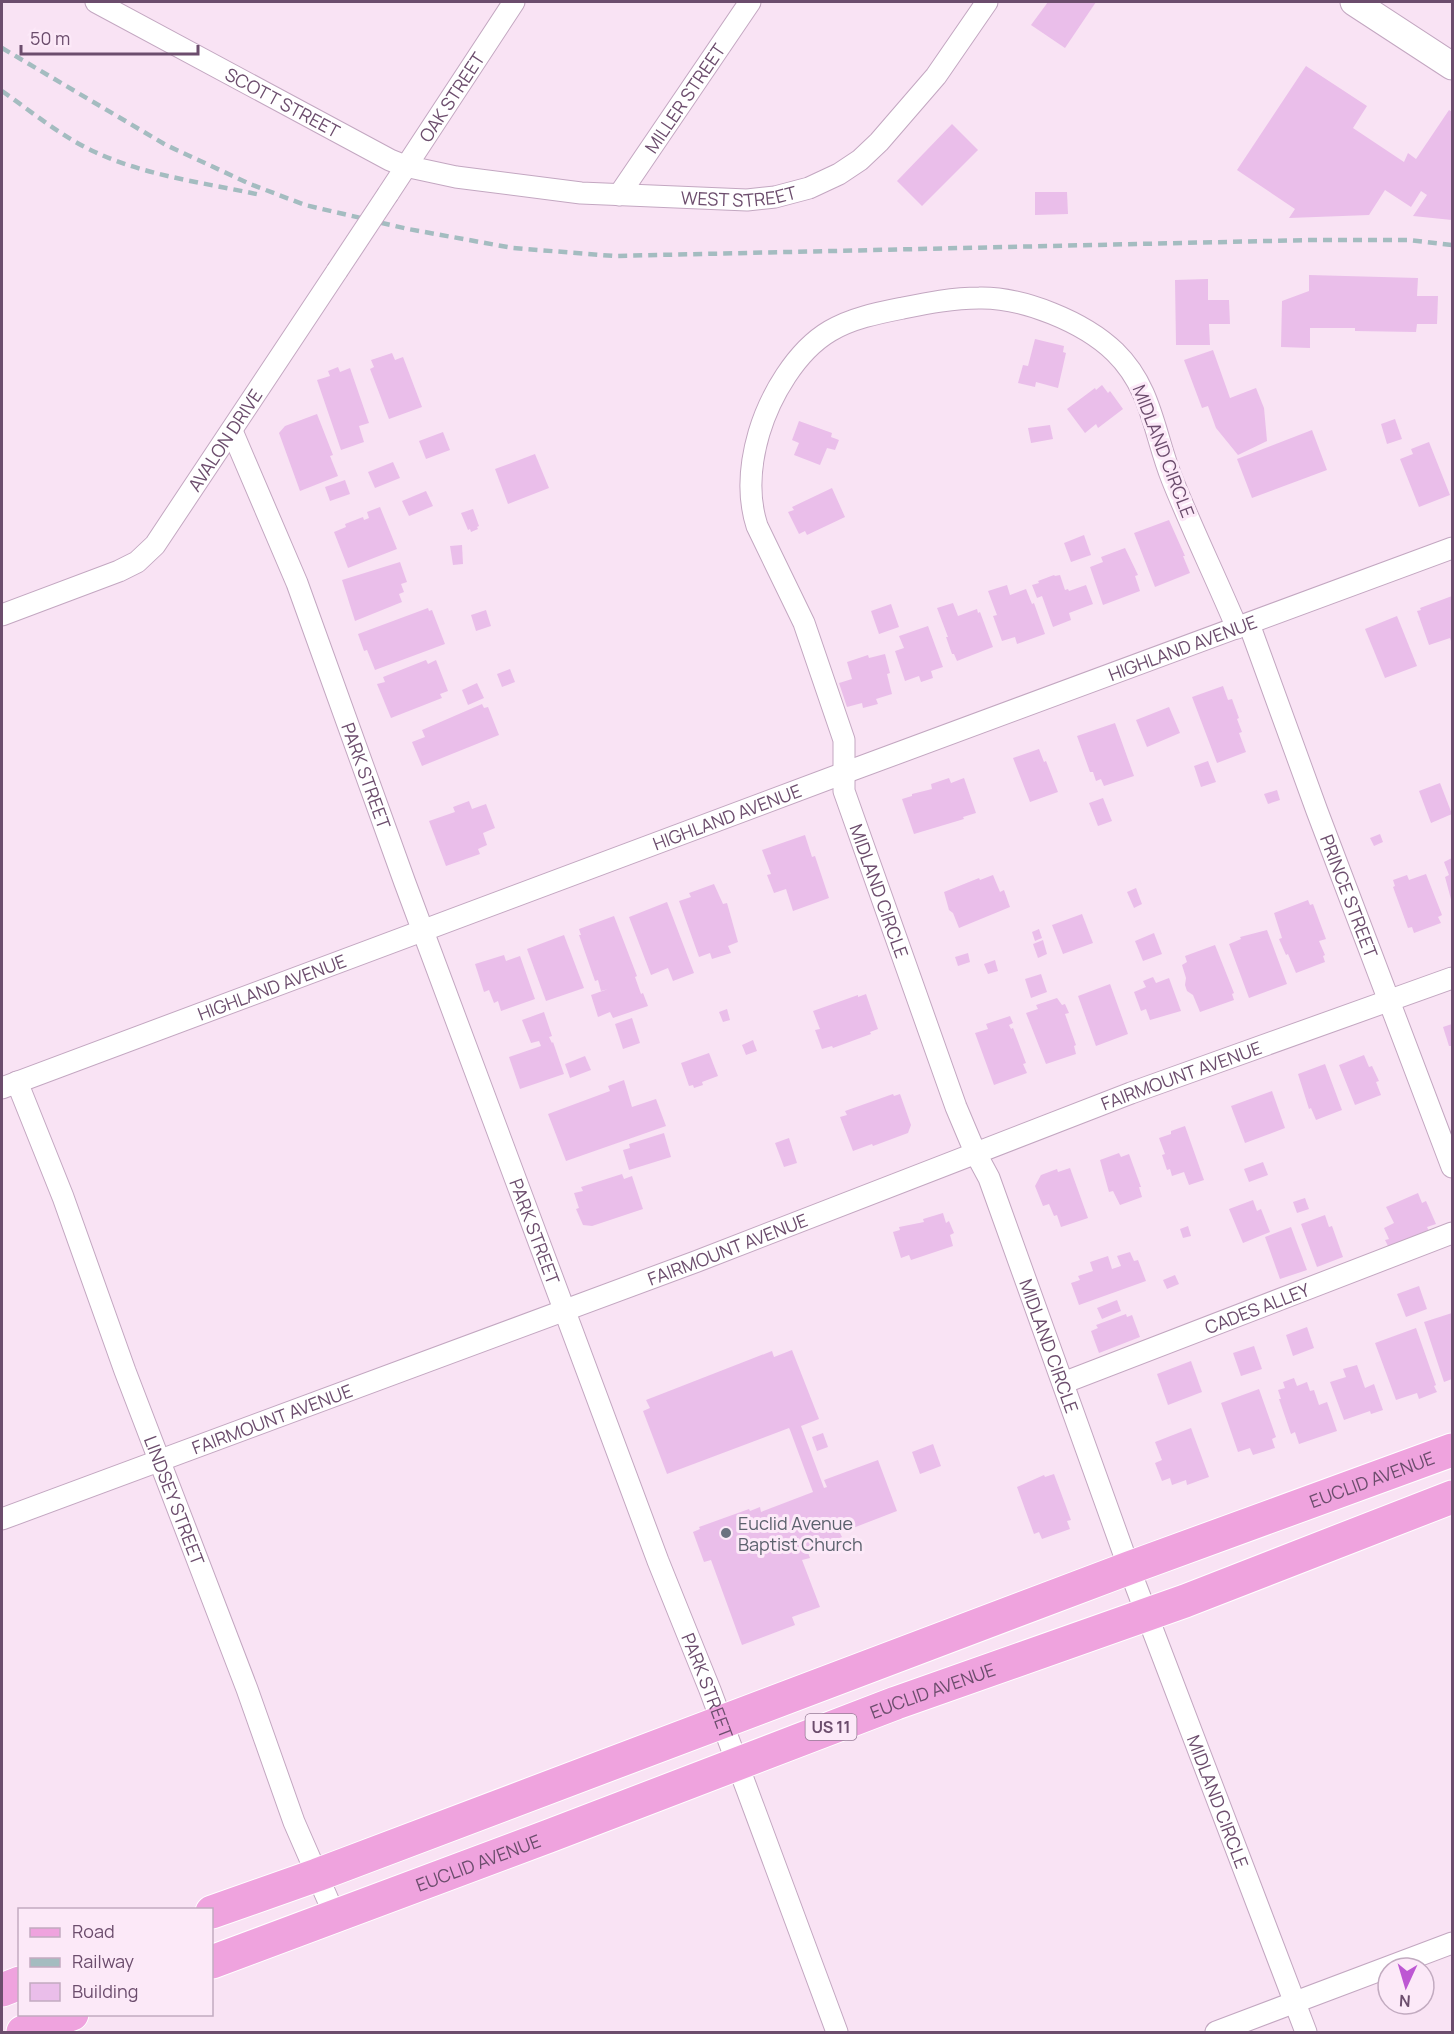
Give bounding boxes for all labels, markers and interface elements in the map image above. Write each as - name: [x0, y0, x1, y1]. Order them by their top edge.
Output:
- scale bar: [21, 18, 198, 56]
- text: 50 m: [30, 26, 70, 50]
- street label: MILLER STREET: [639, 39, 731, 158]
- street label: OAK STREET: [413, 47, 490, 146]
- street label: SCOTT STREET: [221, 62, 344, 143]
- street label: WEST STREET: [680, 180, 799, 212]
- street label: MIDLAND CIRCLE: [1128, 381, 1200, 521]
- street label: AVALON DRIVE: [182, 384, 267, 496]
- street label: HIGHLAND AVENUE: [1105, 609, 1260, 686]
- street label: PARK STREET: [336, 719, 397, 832]
- street label: HIGHLAND AVENUE: [649, 778, 805, 855]
- street label: MIDLAND CIRCLE: [845, 821, 914, 961]
- street label: PRINCE STREET: [1315, 831, 1384, 961]
- street label: HIGHLAND AVENUE: [194, 948, 349, 1026]
- street label: FAIRMOUNT AVENUE: [1097, 1035, 1265, 1116]
- street label: PARK STREET: [504, 1175, 566, 1288]
- street label: FAIRMOUNT AVENUE: [644, 1208, 811, 1291]
- street label: MIDLAND CIRCLE: [1014, 1276, 1084, 1416]
- street label: CADES ALLEY: [1201, 1277, 1314, 1339]
- street label: FAIRMOUNT AVENUE: [188, 1378, 356, 1460]
- street label: LINDSEY STREET: [139, 1432, 210, 1569]
- street label: EUCLID AVENUE: [1306, 1445, 1438, 1513]
- place label: Euclid Avenue Baptist Church: [738, 1511, 863, 1556]
- marker: Euclid Avenue Baptist Church: [719, 1526, 733, 1540]
- street label: PARK STREET: [676, 1629, 739, 1742]
- street label: EUCLID AVENUE: [866, 1657, 998, 1724]
- road number: US 11: [806, 1714, 856, 1740]
- street label: MIDLAND CIRCLE: [1182, 1732, 1254, 1872]
- street label: EUCLID AVENUE: [412, 1828, 544, 1897]
- legend: [18, 1908, 213, 2016]
- text: Road: [72, 1919, 115, 1943]
- text: Railway: [72, 1949, 134, 1973]
- north arrow: [1376, 1956, 1436, 2016]
- text: Building: [72, 1979, 138, 2003]
- text: N: [1398, 1990, 1411, 2012]

